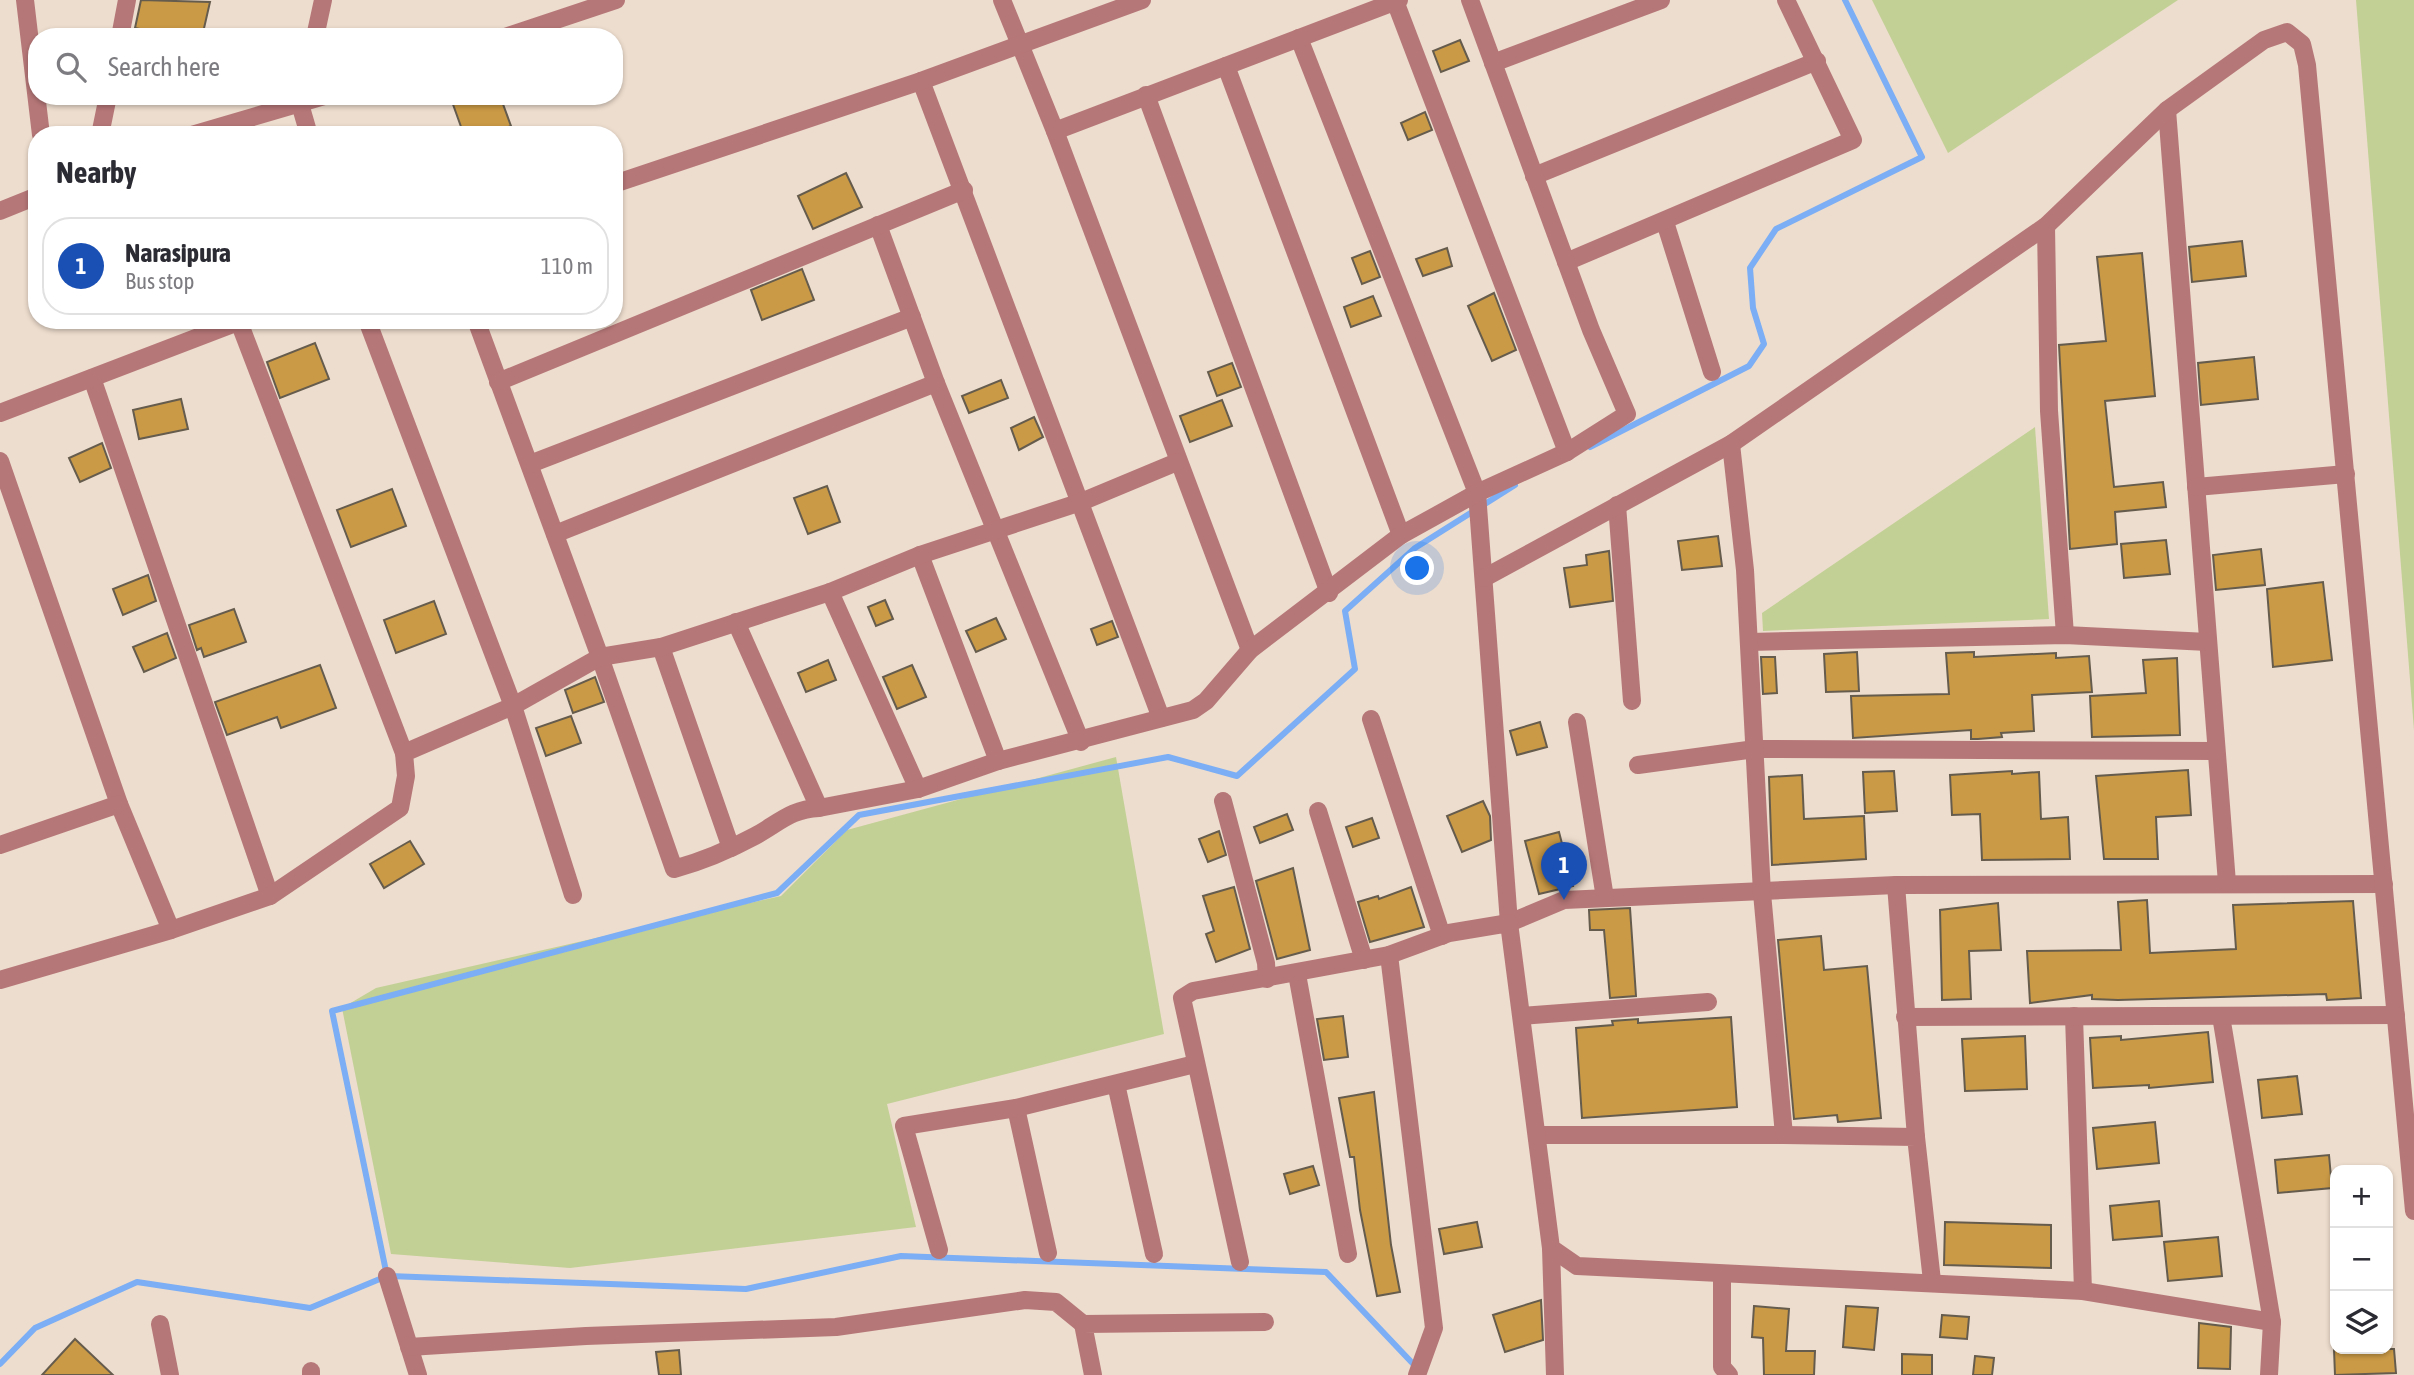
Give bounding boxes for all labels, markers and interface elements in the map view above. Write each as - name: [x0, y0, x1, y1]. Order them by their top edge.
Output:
- search box: [28, 28, 623, 105]
- icon: search: [52, 48, 90, 86]
- text: Search here: [108, 52, 220, 82]
- text: Nearby: [56, 155, 136, 189]
- text: Narasipura: [125, 238, 231, 268]
- text: 1: [76, 253, 86, 279]
- text: 110 m: [541, 253, 593, 279]
- text: Bus stop: [125, 268, 195, 294]
- your location: [1400, 551, 1434, 585]
- pin: 1: [1541, 842, 1587, 900]
- map controls: [2330, 1165, 2393, 1354]
- button: +: [2330, 1165, 2393, 1228]
- button: −: [2330, 1228, 2393, 1291]
- button: layers: [2330, 1291, 2393, 1354]

